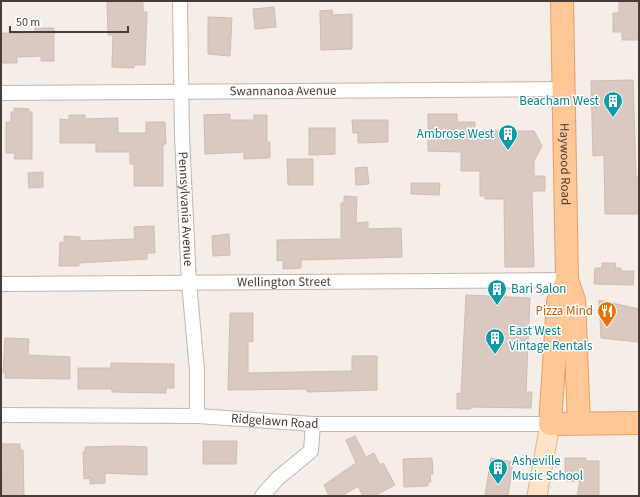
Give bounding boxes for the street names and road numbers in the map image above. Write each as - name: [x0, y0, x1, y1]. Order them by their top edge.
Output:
- street label: Swannanoa Avenue: [230, 82, 336, 100]
- street label: Haywood Road: [555, 123, 575, 205]
- street label: Pennsylvania Avenue: [174, 151, 197, 267]
- street label: Wellington Street: [237, 273, 332, 291]
- street label: Ridgelawn Road: [231, 409, 319, 433]

